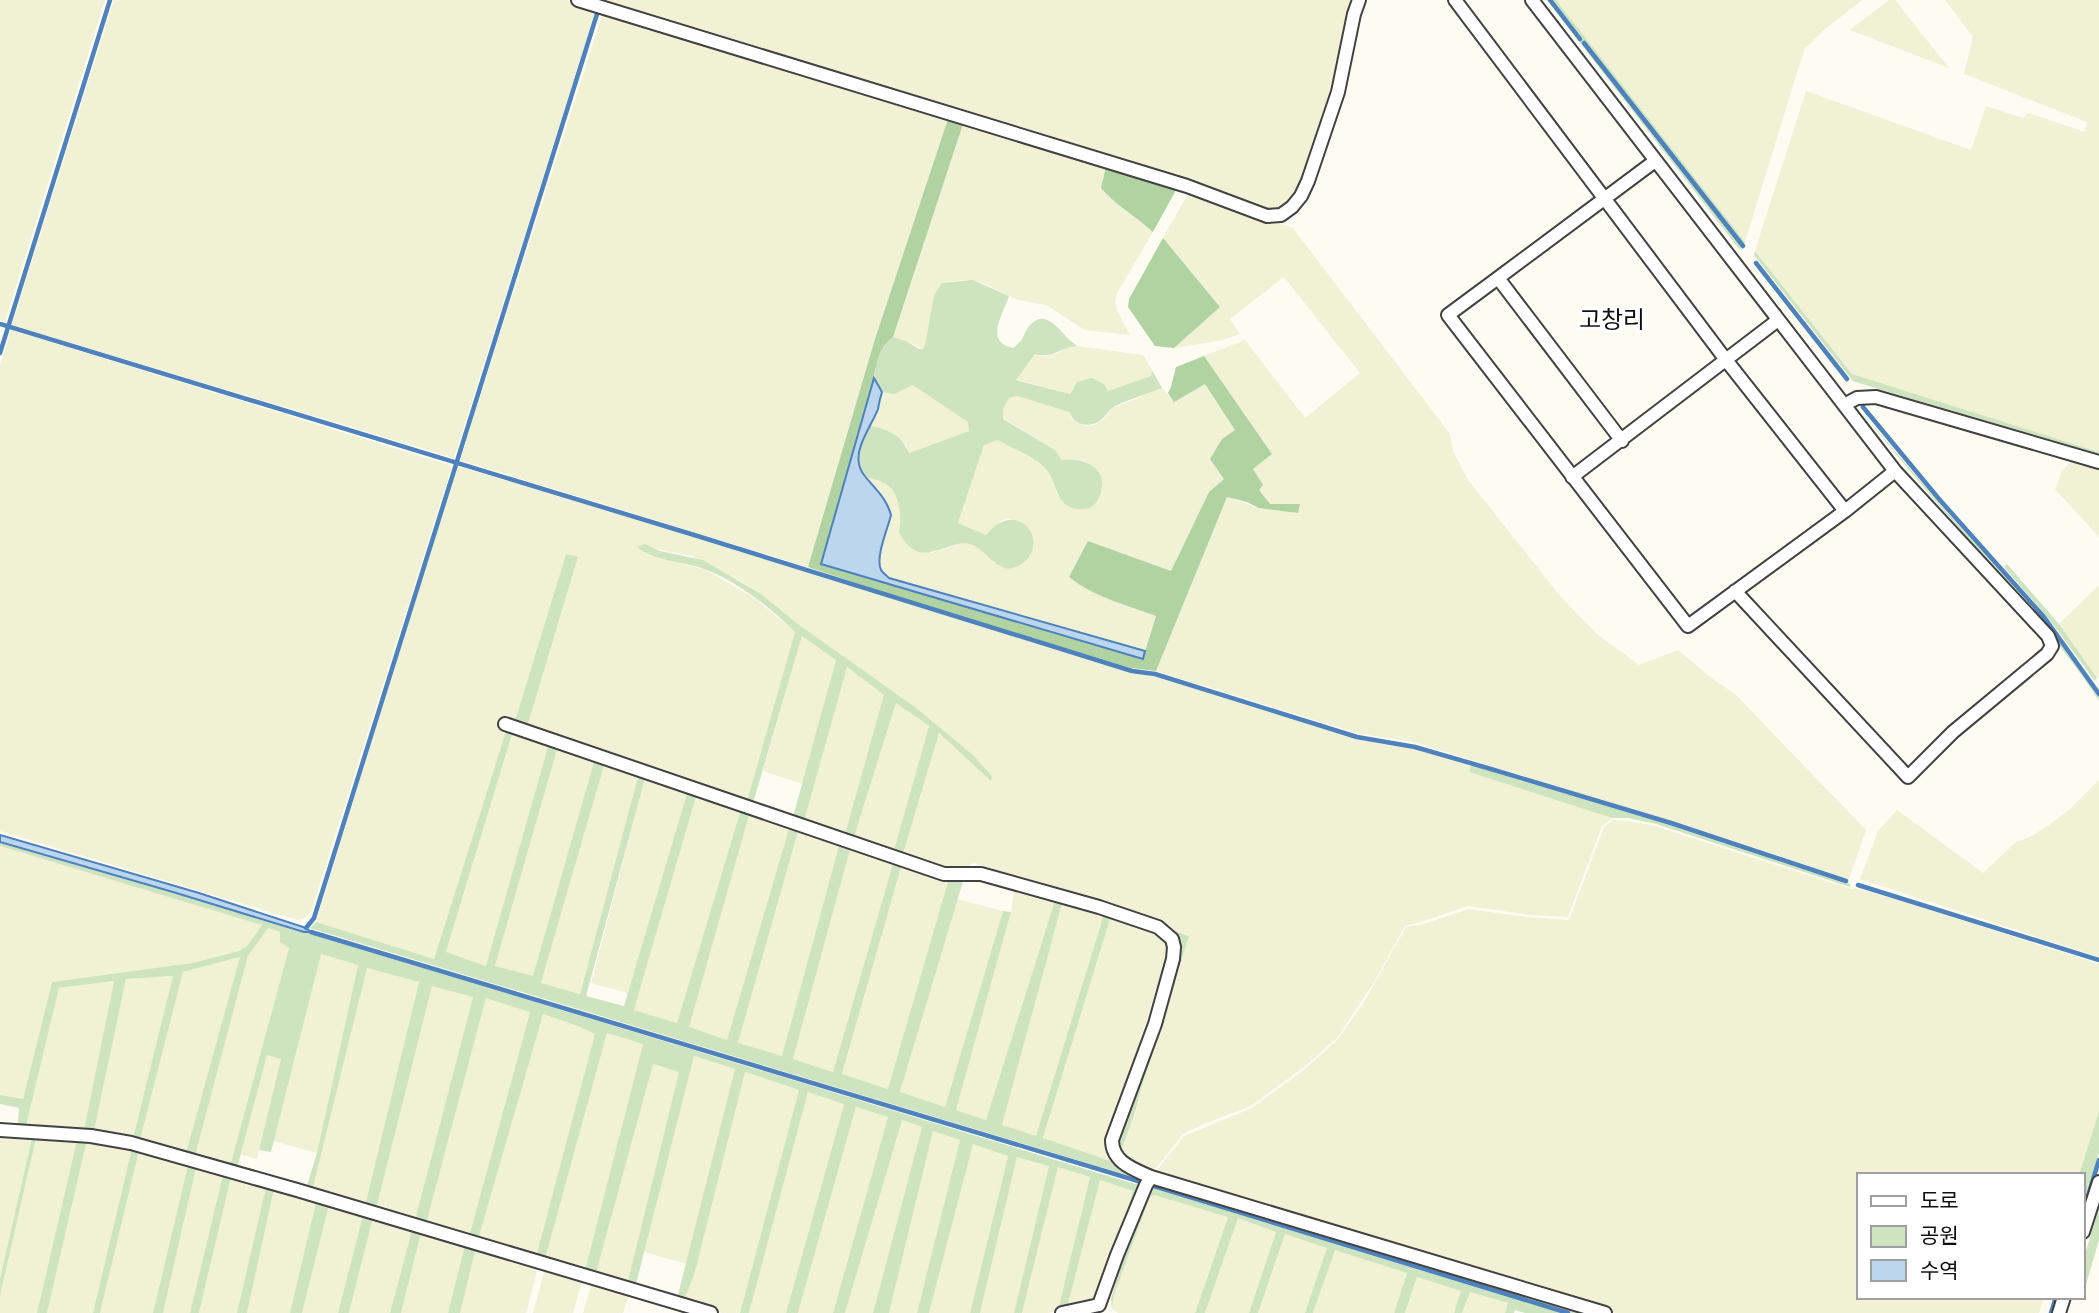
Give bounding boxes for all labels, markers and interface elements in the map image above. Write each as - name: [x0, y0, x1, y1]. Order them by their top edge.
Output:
- district label: 고창리: [1579, 303, 1645, 339]
- legend: [1857, 1173, 2085, 1299]
- text: 도로: [1920, 1186, 1959, 1218]
- text: 공원: [1920, 1221, 1959, 1253]
- text: 수역: [1920, 1256, 1959, 1288]

